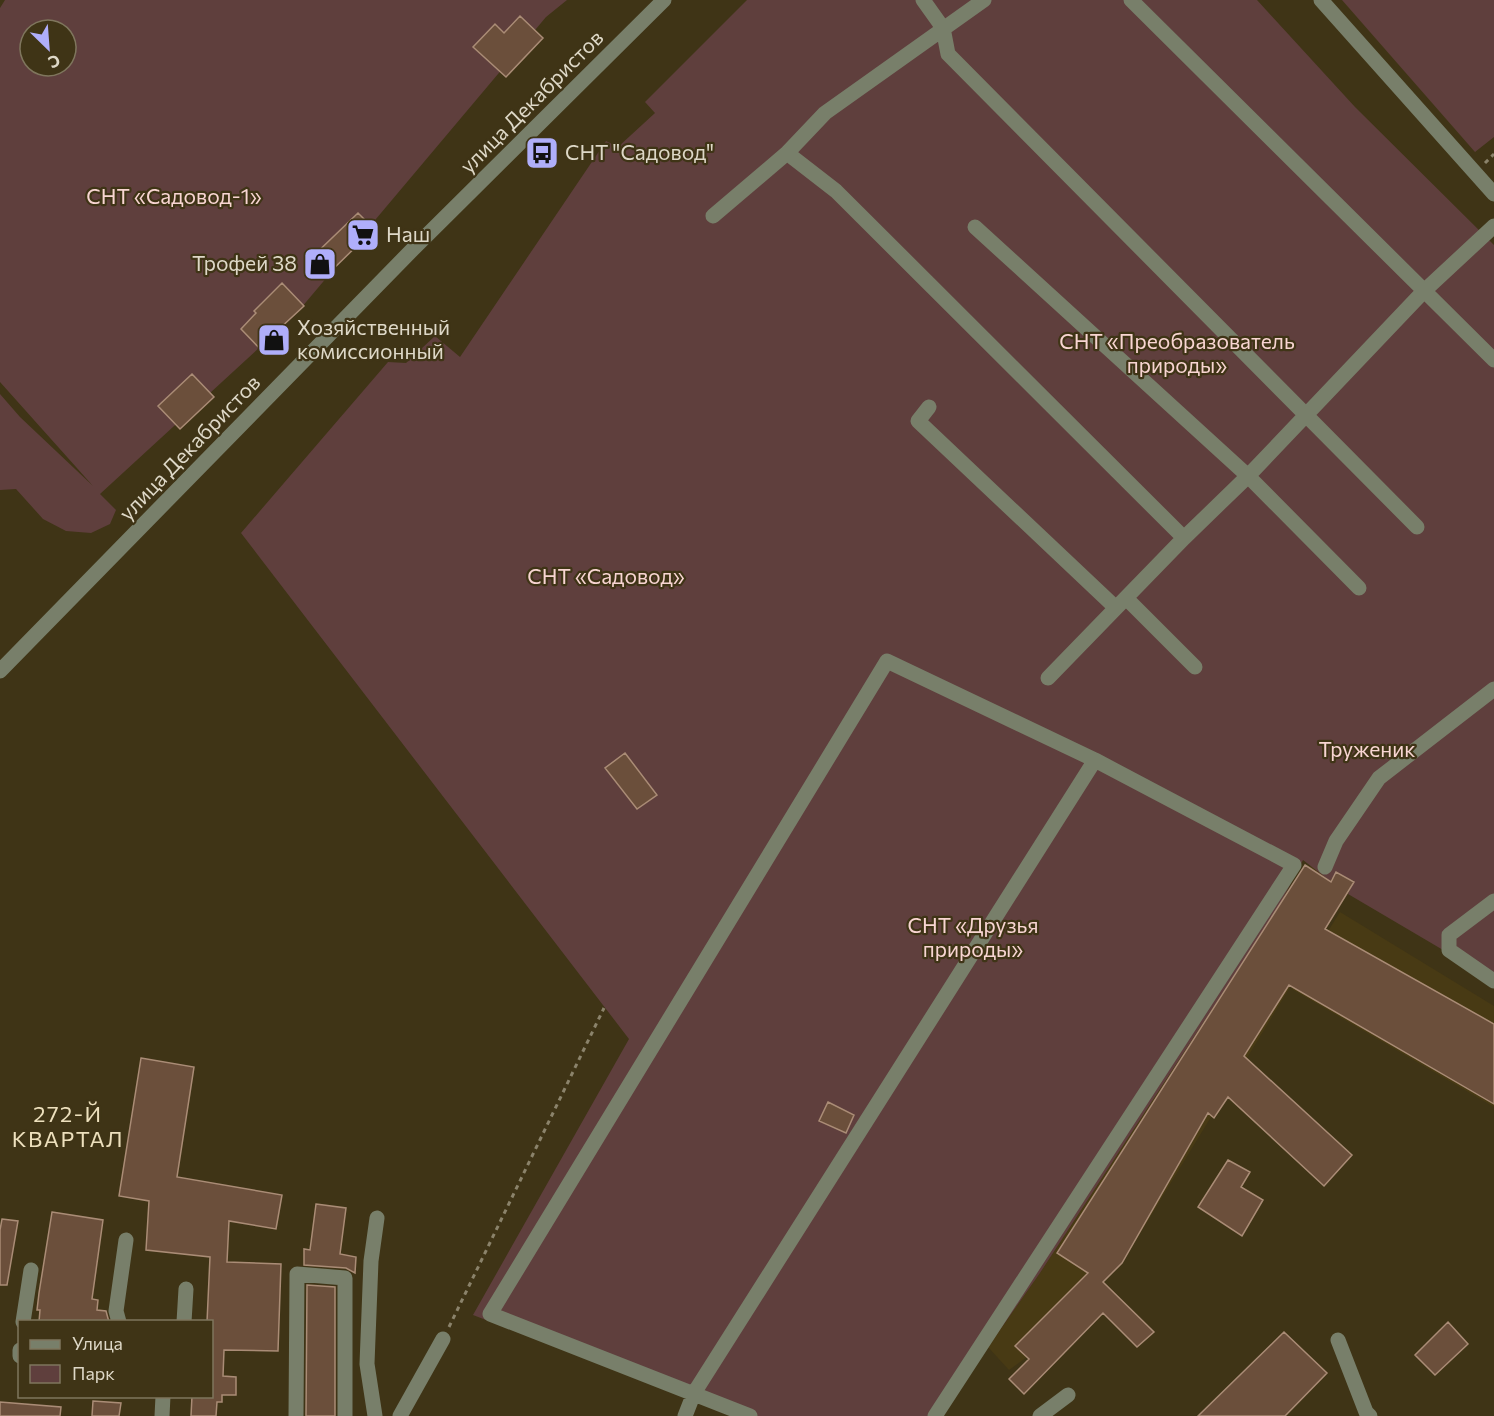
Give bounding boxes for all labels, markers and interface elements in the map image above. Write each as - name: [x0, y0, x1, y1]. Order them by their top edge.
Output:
- north arrow: [18, 18, 78, 78]
- street label: улица Декабристов: [454, 24, 608, 178]
- text: С: [46, 51, 64, 73]
- bus stop icon: СНТ "Садовод": [524, 135, 560, 171]
- place label: СНТ "Садовод": [565, 139, 714, 164]
- park label: СНТ «Садовод-1»: [86, 183, 262, 208]
- supermarket icon: Наш: [345, 217, 381, 253]
- place label: Наш: [386, 221, 430, 246]
- shop icon: Трофей 38: [302, 246, 338, 282]
- place label: Трофей 38: [192, 250, 297, 275]
- place label: Хозяйственный комиссионный: [297, 314, 450, 363]
- shop icon: Хозяйственный комиссионный: [256, 322, 292, 358]
- park label: СНТ «Преобразователь природы»: [1059, 328, 1295, 377]
- street label: улица Декабристов: [113, 369, 265, 525]
- park label: СНТ «Садовод»: [527, 563, 685, 588]
- park label: Труженик: [1318, 736, 1416, 761]
- park label: СНТ «Друзья природы»: [908, 912, 1038, 961]
- district label: 272-Й КВАРТАЛ: [12, 1100, 124, 1152]
- legend: [18, 1320, 213, 1398]
- text: Улица: [72, 1332, 123, 1354]
- text: Парк: [72, 1362, 115, 1384]

